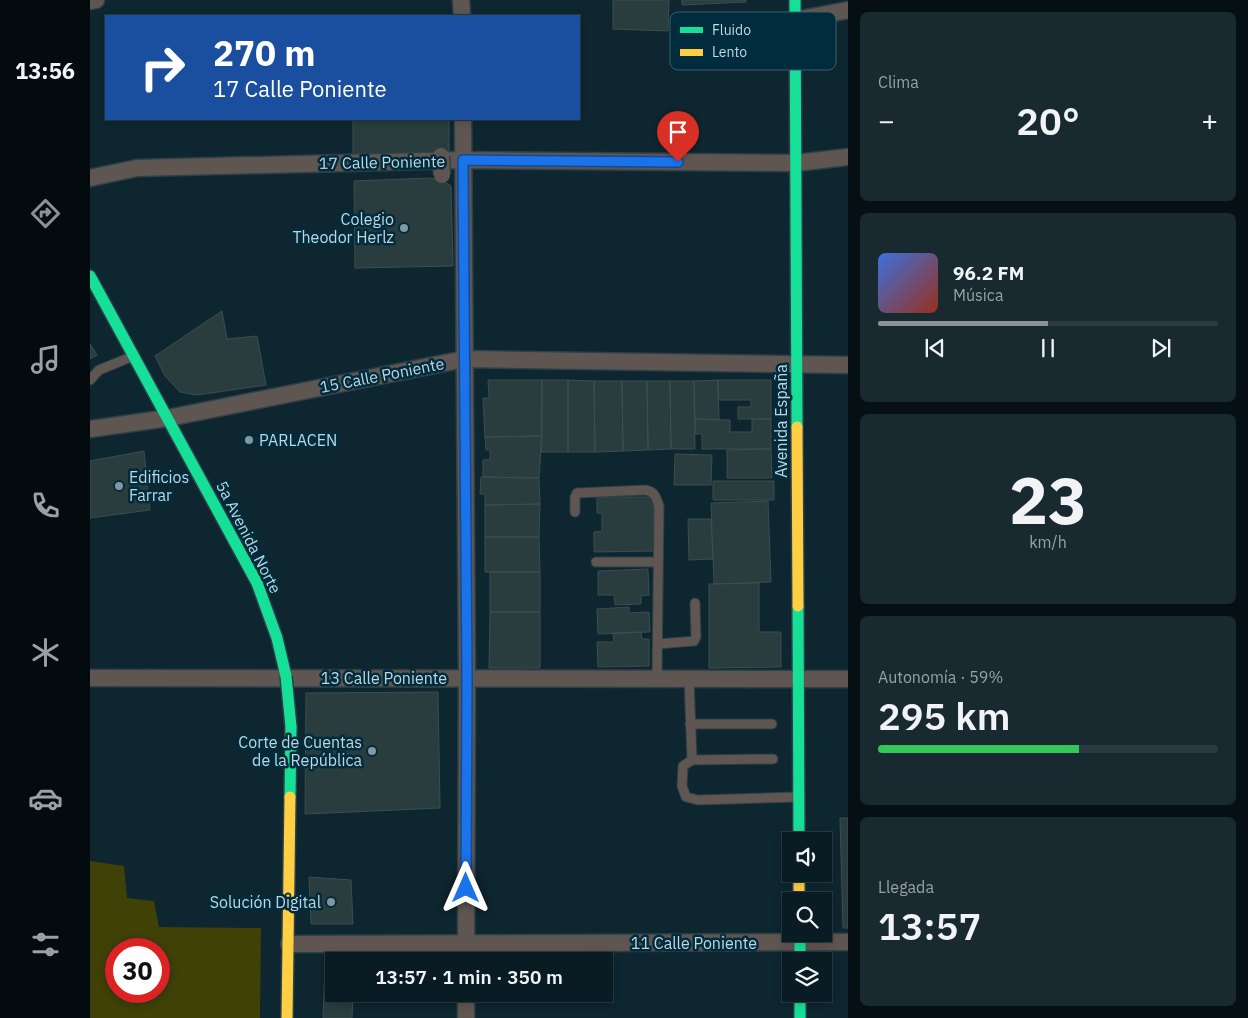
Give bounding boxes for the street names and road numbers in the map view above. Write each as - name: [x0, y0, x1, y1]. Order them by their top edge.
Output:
- street label: 17 Calle Poniente: [319, 151, 446, 173]
- street label: 15 Calle Poniente: [318, 353, 446, 397]
- street label: Avenida España: [771, 364, 791, 478]
- street label: 5a Avenida Norte: [212, 477, 286, 597]
- street label: 13 Calle Poniente: [321, 668, 447, 688]
- street label: 11 Calle Poniente: [631, 933, 757, 953]

